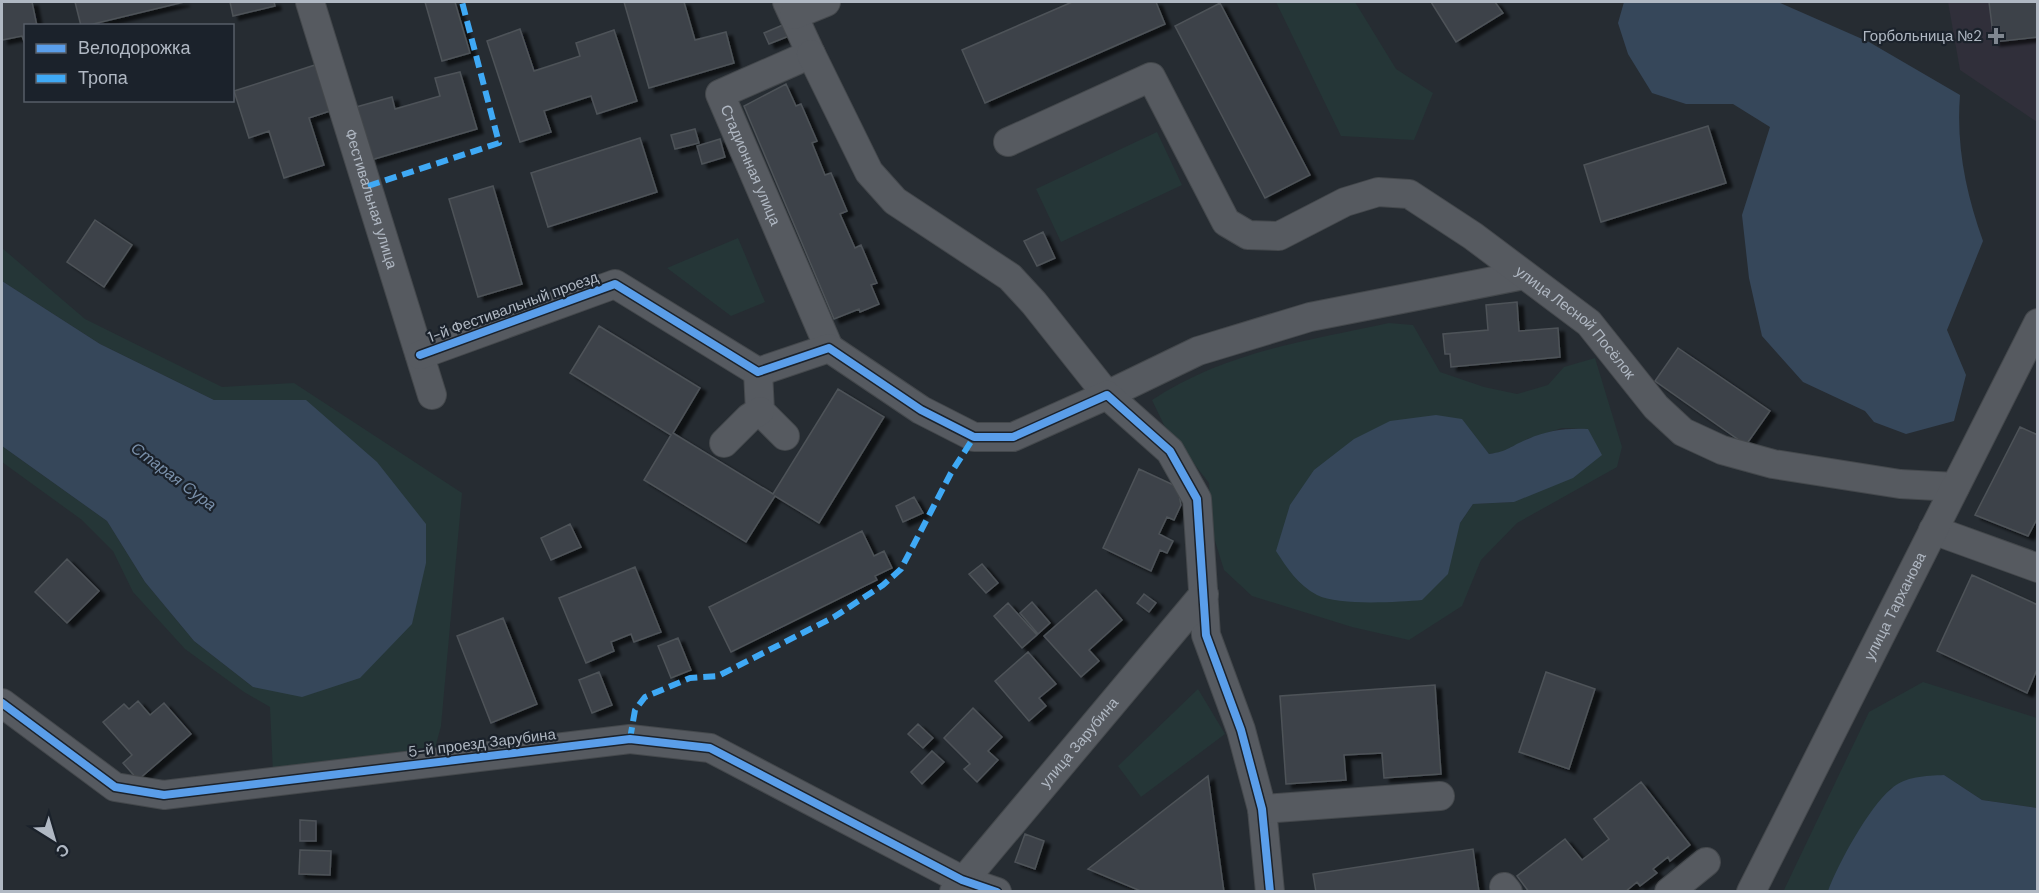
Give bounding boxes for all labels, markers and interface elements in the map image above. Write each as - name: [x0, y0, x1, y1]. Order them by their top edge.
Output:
- legend: [24, 24, 234, 102]
- place label: Горбольница №2: [1863, 26, 1982, 46]
- marker: Горбольница №2: [1987, 27, 2005, 45]
- text: Велодорожка: [78, 36, 191, 60]
- text: Тропа: [78, 66, 129, 90]
- street label: Стадионная улица: [716, 102, 786, 229]
- street label: Фестивальная улица: [340, 126, 402, 272]
- street label: улица Лесной Посёлок: [1511, 261, 1640, 384]
- street label: 1-й Фестивальный проезд: [425, 267, 601, 347]
- water label: Старая Сура: [127, 437, 221, 515]
- street label: улица Тарханова: [1859, 548, 1931, 664]
- street label: улица Зарубина: [1036, 693, 1123, 792]
- street label: 5-й проезд Зарубина: [407, 724, 558, 762]
- north arrow: [24, 809, 84, 869]
- text: С: [51, 839, 74, 863]

